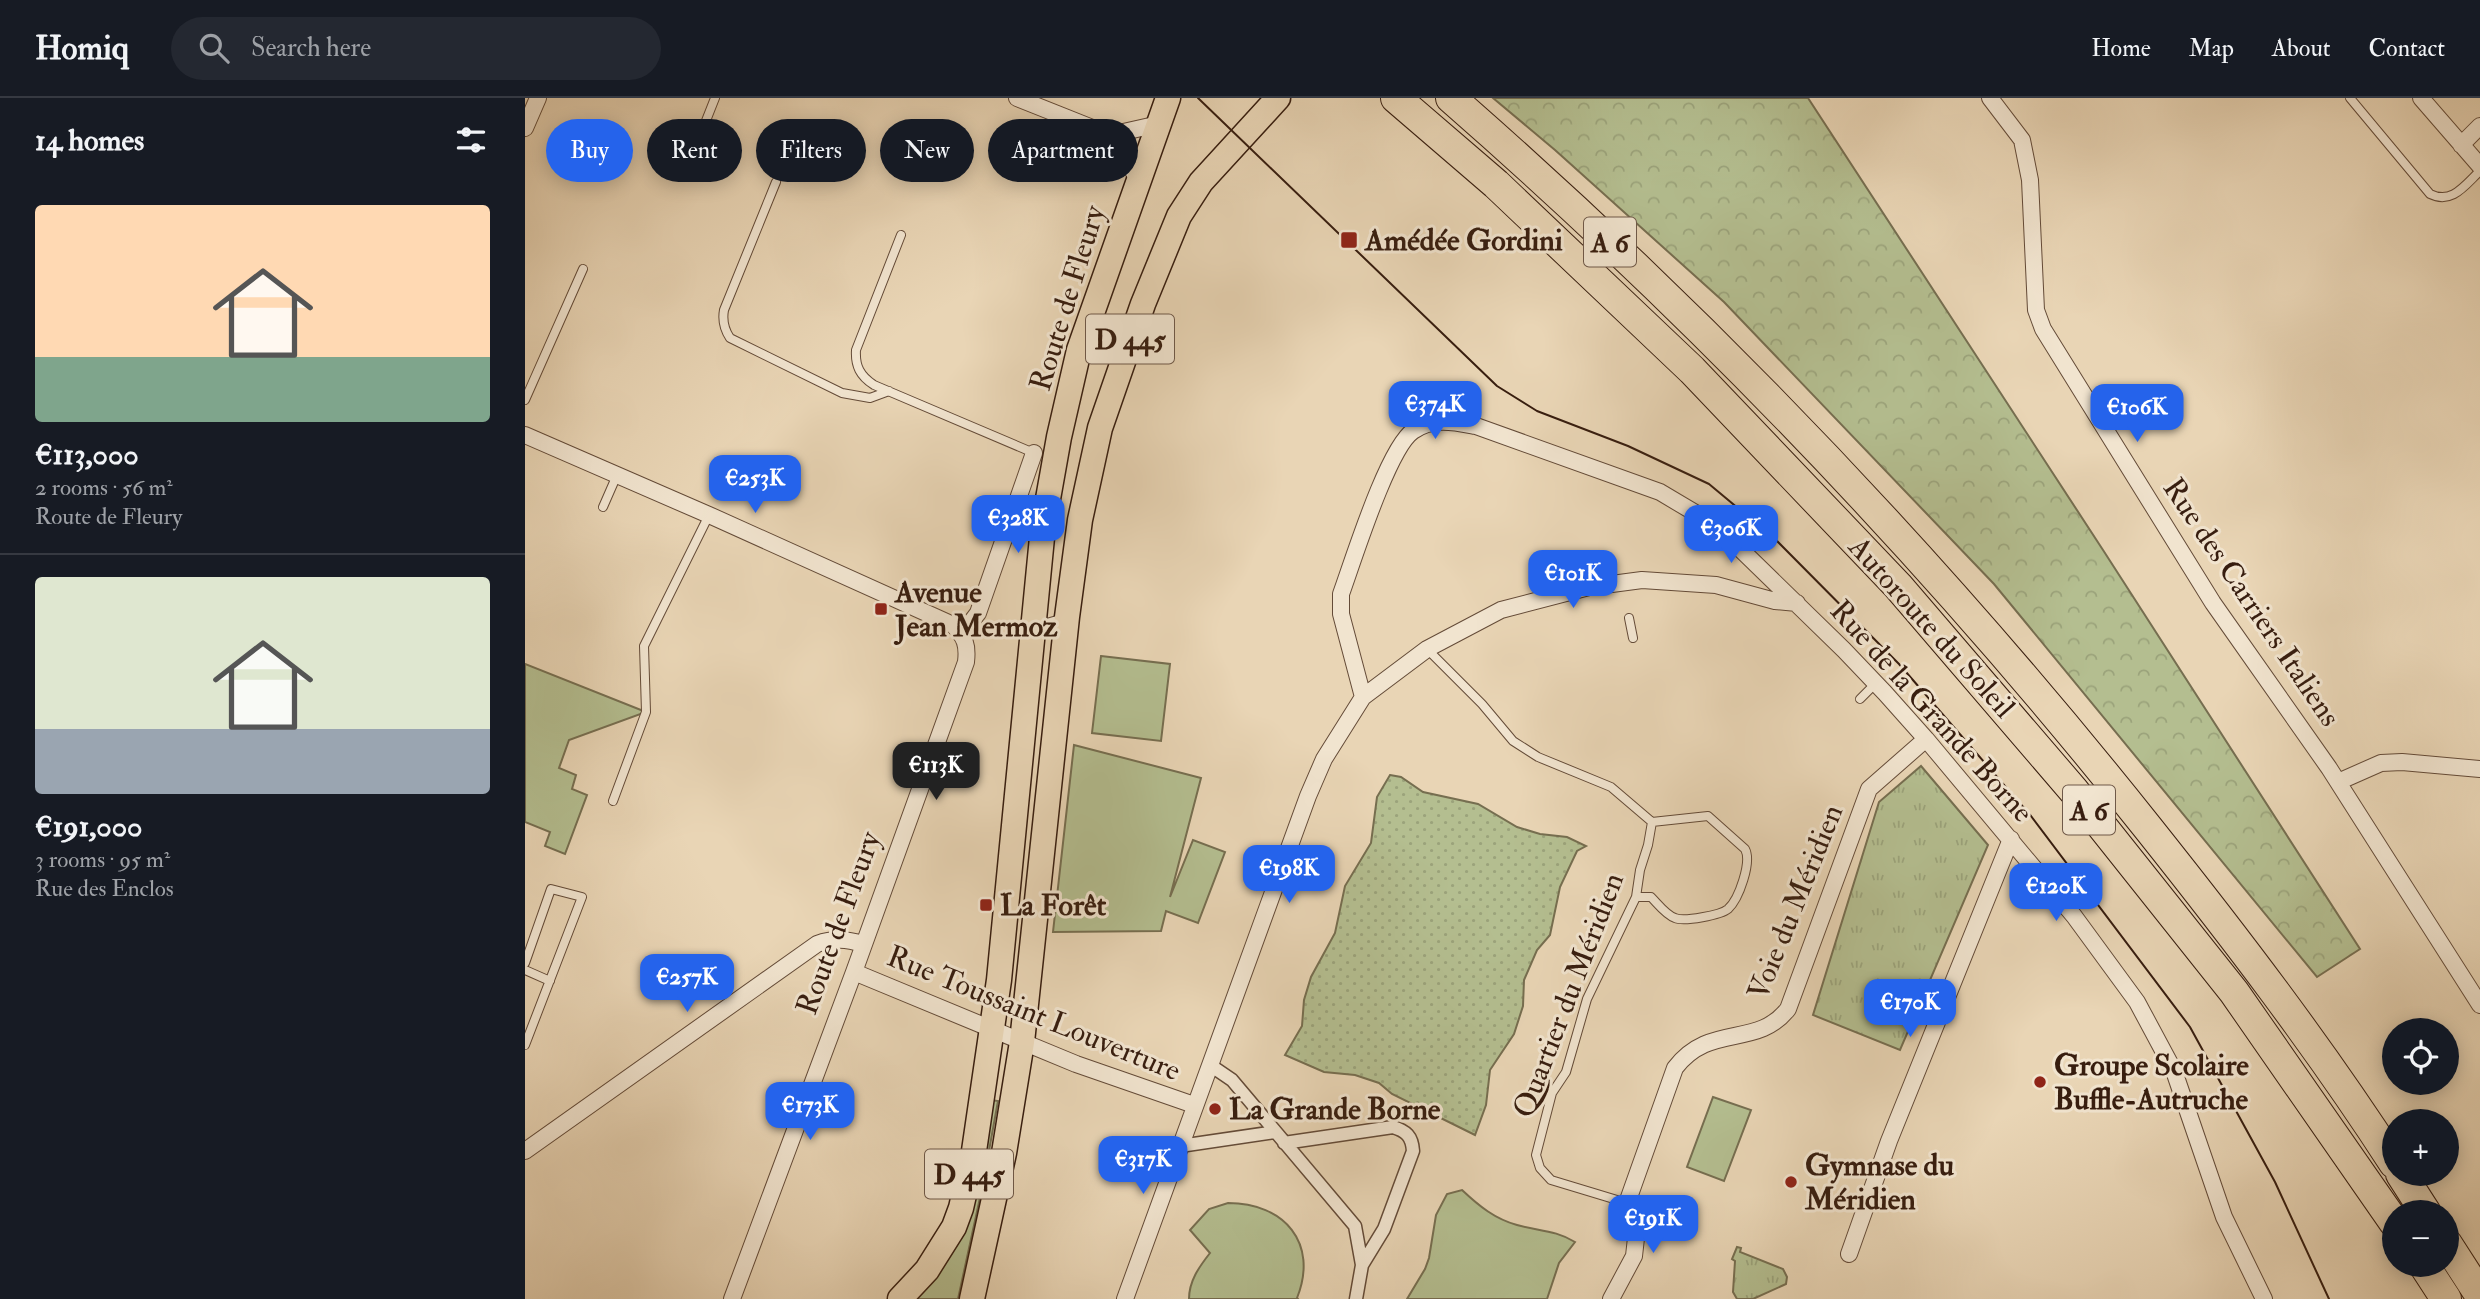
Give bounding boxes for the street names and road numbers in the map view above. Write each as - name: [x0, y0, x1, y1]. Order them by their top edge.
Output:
- street label: Route de Fleury: [1022, 200, 1113, 395]
- road number: A 6: [1584, 218, 1636, 266]
- road number: D 445: [1086, 314, 1174, 364]
- street label: Rue des Carriers Italiens: [2155, 471, 2348, 734]
- street label: Autoroute du Soleil: [1840, 528, 2023, 726]
- street label: Rue de la Grande Borne: [1822, 592, 2041, 830]
- road number: A 6: [2063, 786, 2115, 834]
- street label: Voie du Méridien: [1740, 799, 1851, 1005]
- street label: Route de Fleury: [788, 826, 889, 1020]
- street label: Quartier du Méridien: [1505, 868, 1632, 1123]
- street label: Rue Toussaint Louverture: [882, 938, 1186, 1089]
- road number: D 445: [925, 1150, 1013, 1198]

